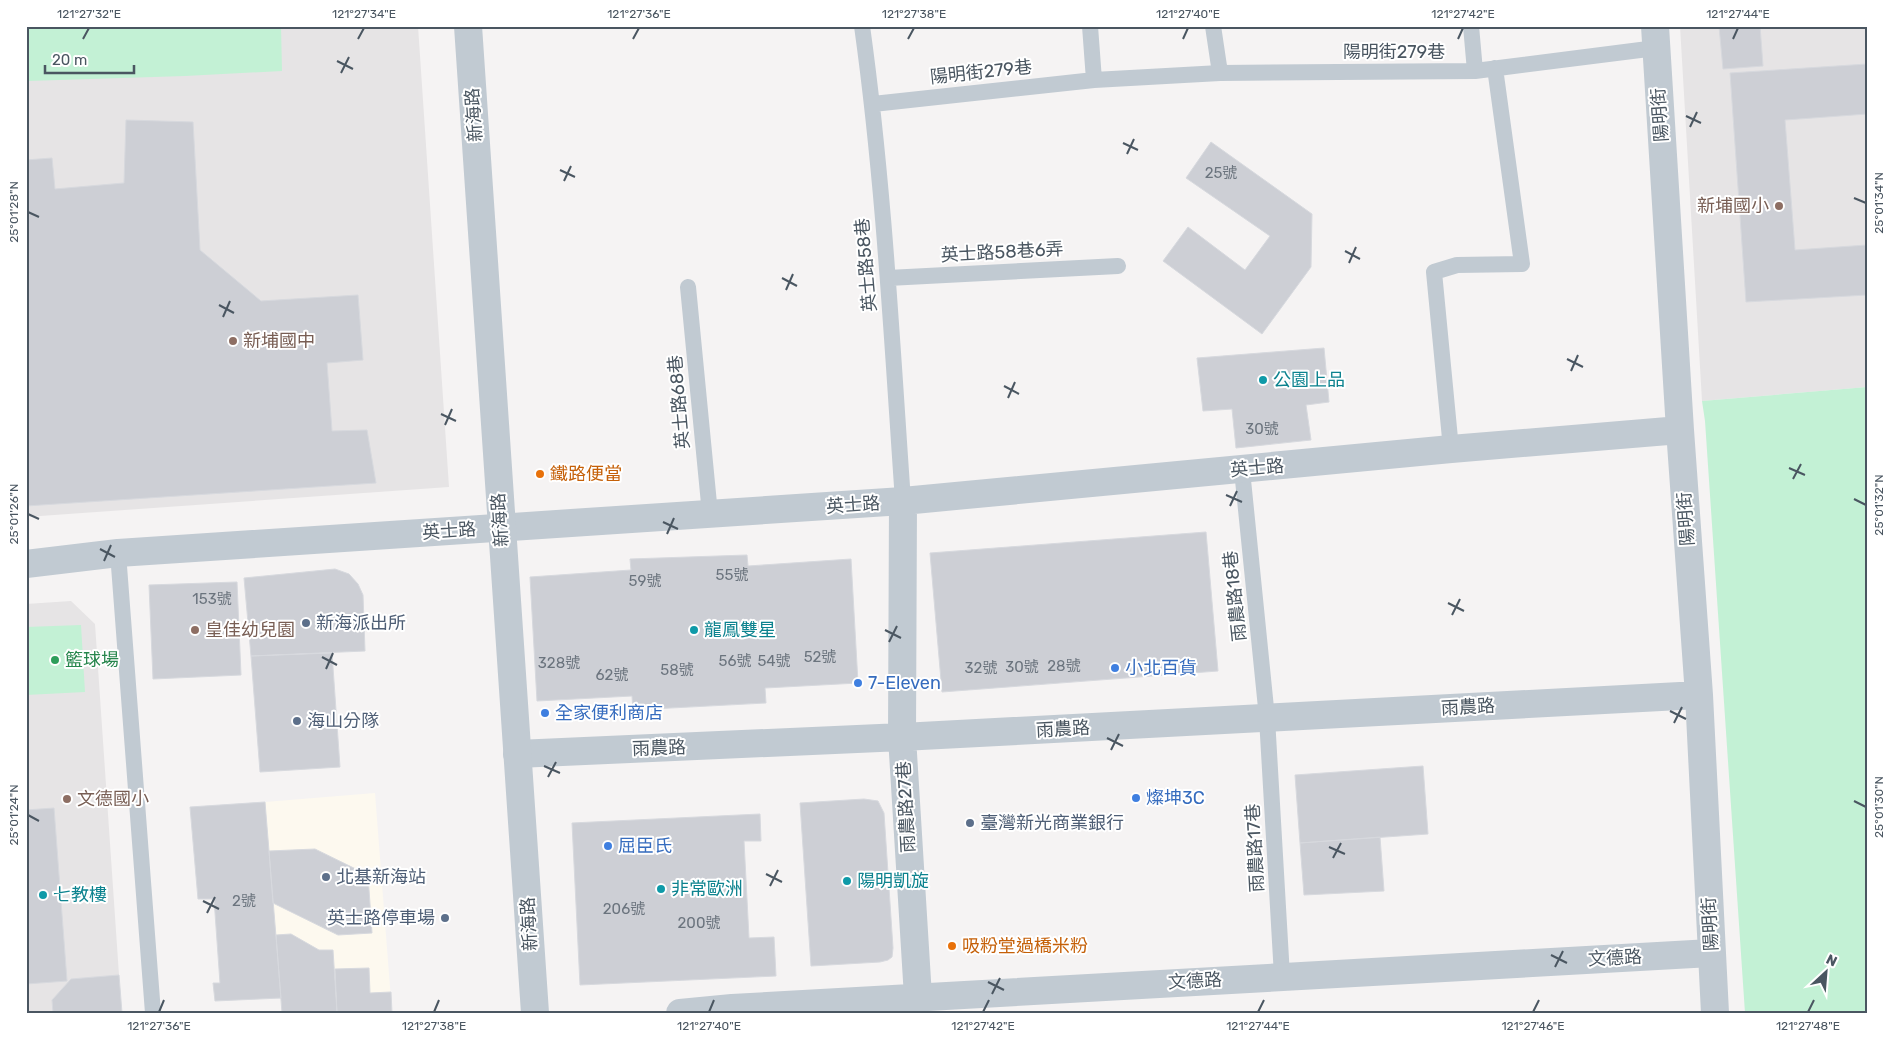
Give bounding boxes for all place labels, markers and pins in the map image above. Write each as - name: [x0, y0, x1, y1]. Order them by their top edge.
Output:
- place label: 新埔國小: [1697, 195, 1769, 217]
- marker: 新埔國小: [1773, 200, 1785, 212]
- place label: 新埔國中: [243, 330, 315, 352]
- marker: 新埔國中: [227, 335, 239, 347]
- place label: 公園上品: [1273, 369, 1345, 391]
- marker: 公園上品: [1257, 374, 1269, 386]
- place label: 鐵路便當: [550, 463, 622, 485]
- marker: 鐵路便當: [534, 468, 546, 480]
- place label: 新海派出所: [316, 612, 406, 634]
- marker: 新海派出所: [300, 617, 312, 629]
- place label: 皇佳幼兒園: [205, 619, 295, 641]
- place label: 龍鳳雙星: [704, 619, 776, 641]
- marker: 皇佳幼兒園: [189, 624, 201, 636]
- marker: 龍鳳雙星: [688, 624, 700, 636]
- place label: 籃球場: [65, 649, 119, 671]
- marker: 籃球場: [49, 654, 61, 666]
- place label: 小北百貨: [1125, 657, 1197, 679]
- marker: 小北百貨: [1109, 662, 1121, 674]
- place label: 7-Eleven: [868, 672, 941, 694]
- marker: 7-Eleven: [852, 677, 864, 689]
- place label: 全家便利商店: [555, 702, 663, 724]
- marker: 全家便利商店: [539, 707, 551, 719]
- place label: 海山分隊: [307, 710, 379, 732]
- marker: 海山分隊: [291, 715, 303, 727]
- place label: 燦坤3C: [1146, 787, 1205, 809]
- place label: 文德國小: [77, 788, 149, 810]
- marker: 燦坤3C: [1130, 792, 1142, 804]
- marker: 文德國小: [61, 793, 73, 805]
- place label: 臺灣新光商業銀行: [980, 812, 1124, 834]
- marker: 臺灣新光商業銀行: [964, 817, 976, 829]
- place label: 屈臣氏: [618, 835, 672, 857]
- marker: 屈臣氏: [602, 840, 614, 852]
- place label: 北基新海站: [336, 866, 426, 888]
- place label: 陽明凱旋: [857, 870, 929, 892]
- marker: 北基新海站: [320, 871, 332, 883]
- marker: 陽明凱旋: [841, 875, 853, 887]
- place label: 非常歐洲: [671, 878, 743, 900]
- marker: 非常歐洲: [655, 883, 667, 895]
- place label: 七教樓: [53, 884, 107, 906]
- marker: 七教樓: [37, 889, 49, 901]
- place label: 英士路停車場: [327, 907, 435, 929]
- marker: 英士路停車場: [439, 912, 451, 924]
- place label: 吸粉堂過橋米粉: [962, 935, 1088, 957]
- marker: 吸粉堂過橋米粉: [946, 940, 958, 952]

